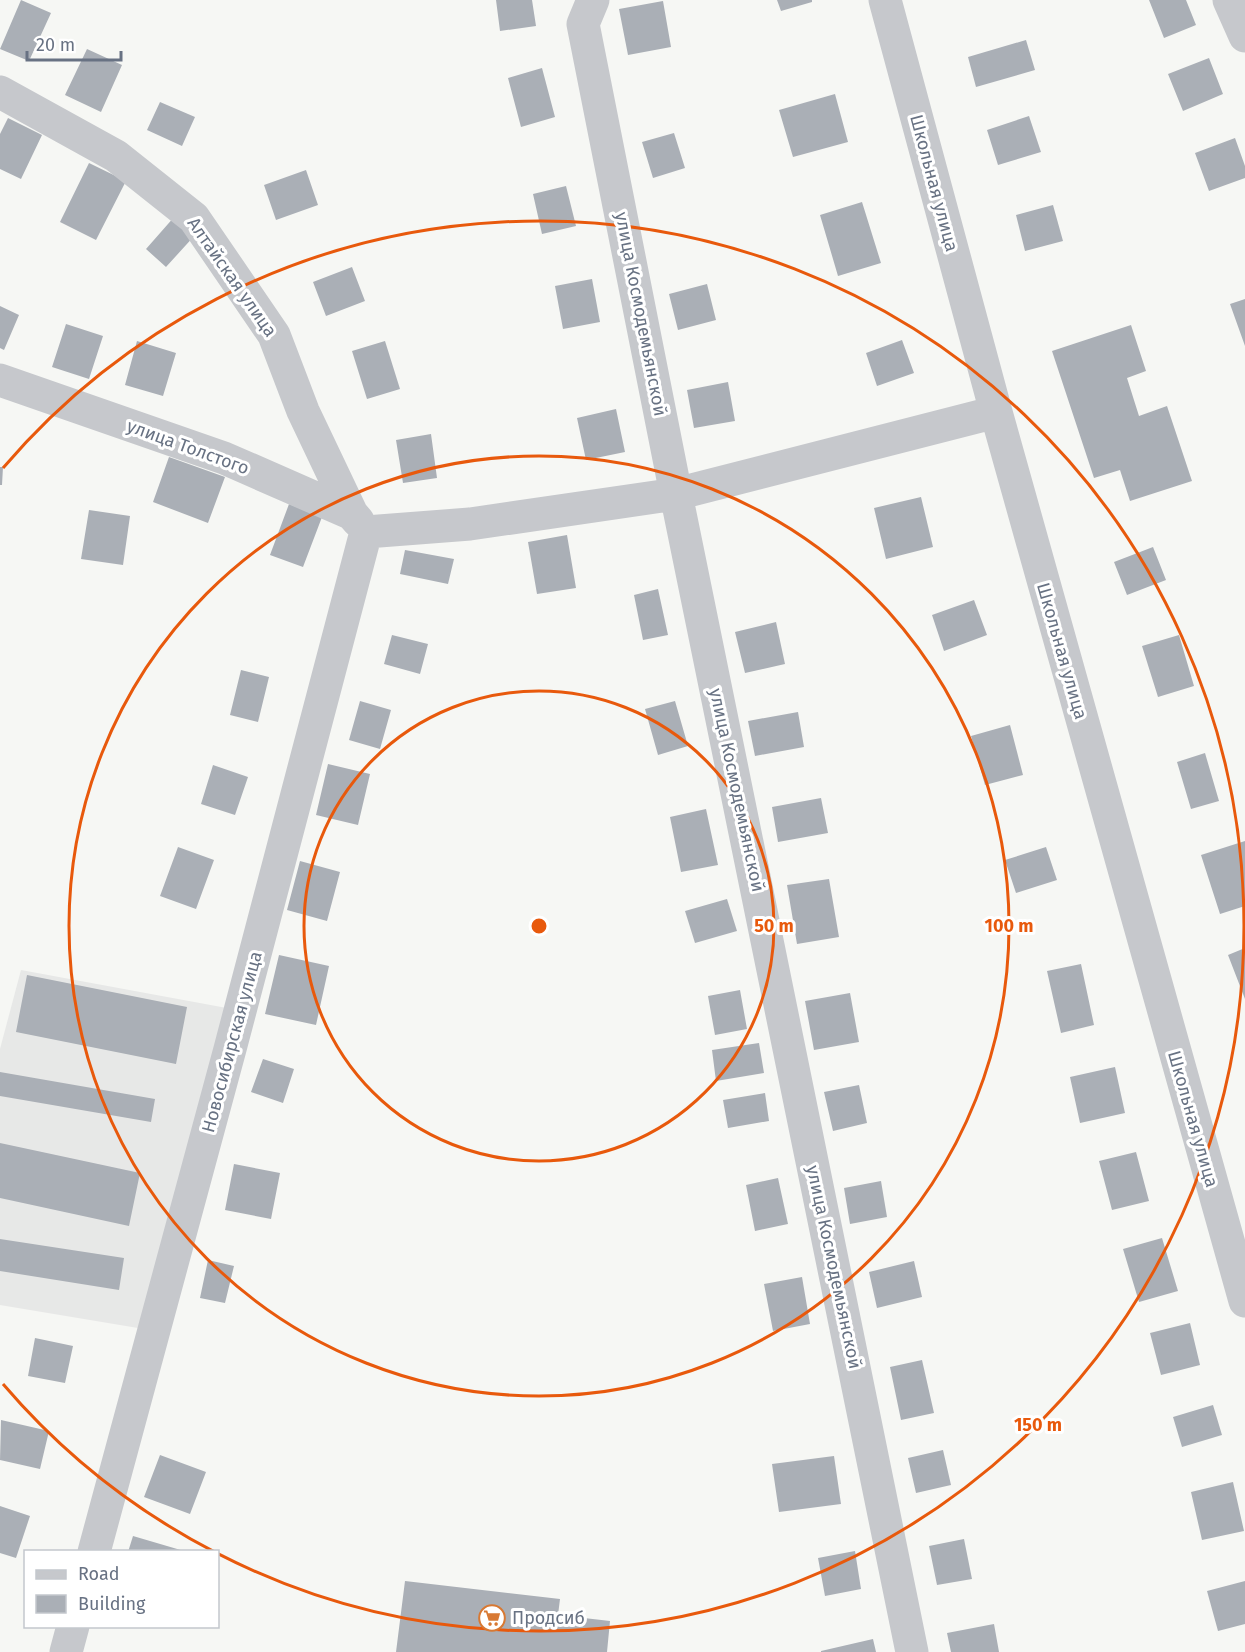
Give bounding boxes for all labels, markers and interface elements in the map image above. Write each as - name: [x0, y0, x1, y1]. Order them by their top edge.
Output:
- scale bar: [27, 24, 122, 62]
- text: 20 m: [36, 34, 75, 56]
- street label: Школьная улица: [905, 112, 963, 254]
- street label: улица Космодемьянской: [610, 210, 672, 418]
- street label: Алтайская улица: [183, 213, 281, 341]
- street label: улица Толстого: [124, 415, 252, 479]
- street label: Школьная улица: [1032, 580, 1092, 722]
- street label: улица Космодемьянской: [705, 686, 769, 894]
- text: 50 m: [754, 915, 794, 937]
- text: 100 m: [985, 915, 1033, 937]
- centre of rings: [529, 916, 549, 936]
- street label: Новосибирская улица: [197, 949, 267, 1135]
- street label: Школьная улица: [1163, 1048, 1223, 1190]
- street label: улица Космодемьянской: [802, 1163, 866, 1371]
- text: 150 m: [1014, 1414, 1062, 1436]
- legend: [24, 1550, 219, 1628]
- text: Road: [78, 1563, 120, 1585]
- text: Building: [78, 1593, 146, 1615]
- supermarket icon: Продсиб: [477, 1603, 507, 1633]
- place label: Продсиб: [512, 1607, 585, 1629]

